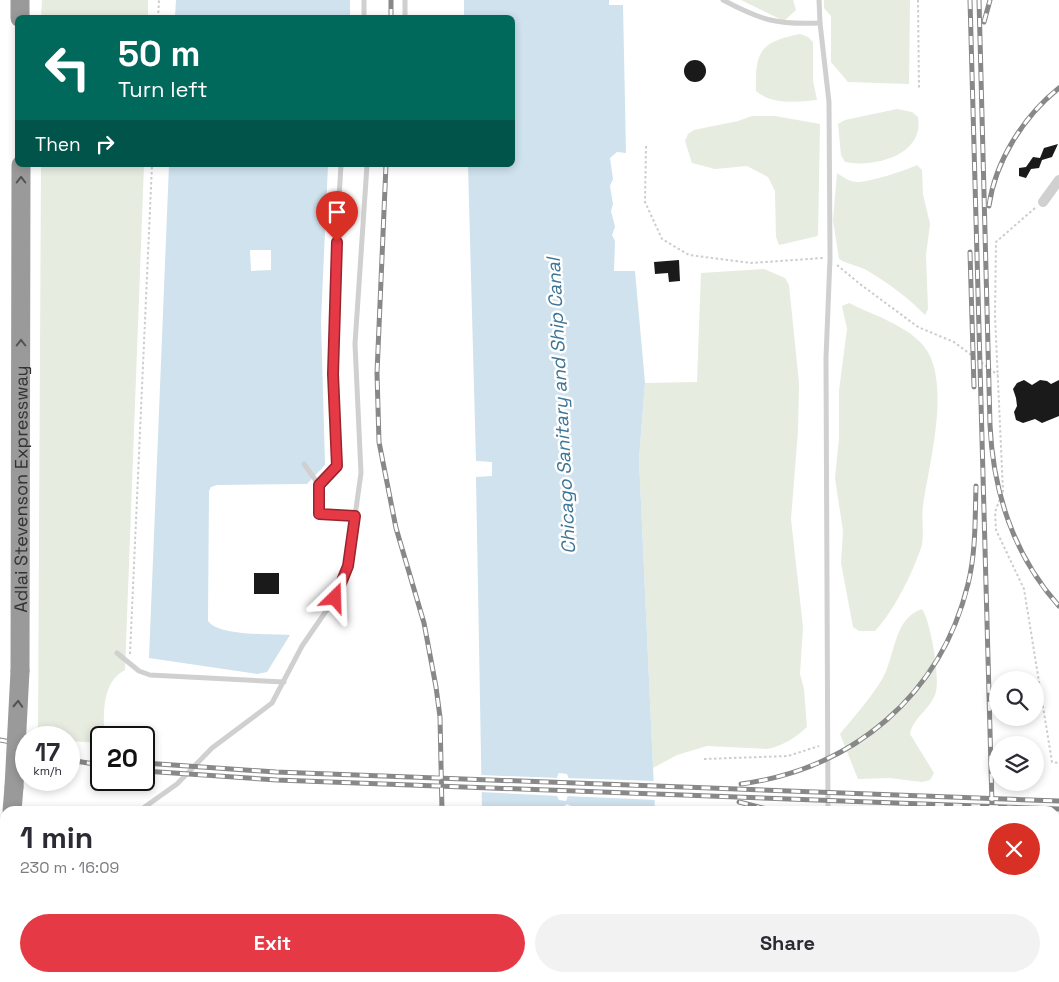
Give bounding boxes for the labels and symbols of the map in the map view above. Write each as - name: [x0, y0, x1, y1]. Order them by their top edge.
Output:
- one-way arrow: [16, 176, 26, 184]
- pin: [316, 191, 358, 242]
- water label: Chicago Sanitary and Ship Canal: [541, 255, 581, 555]
- one-way arrow: [16, 338, 26, 346]
- street label: Adlai Stevenson Expressway: [9, 365, 32, 613]
- position arrow: [308, 571, 360, 623]
- one-way arrow: [13, 699, 24, 707]
- speed limit sign: 20: [90, 726, 155, 791]

